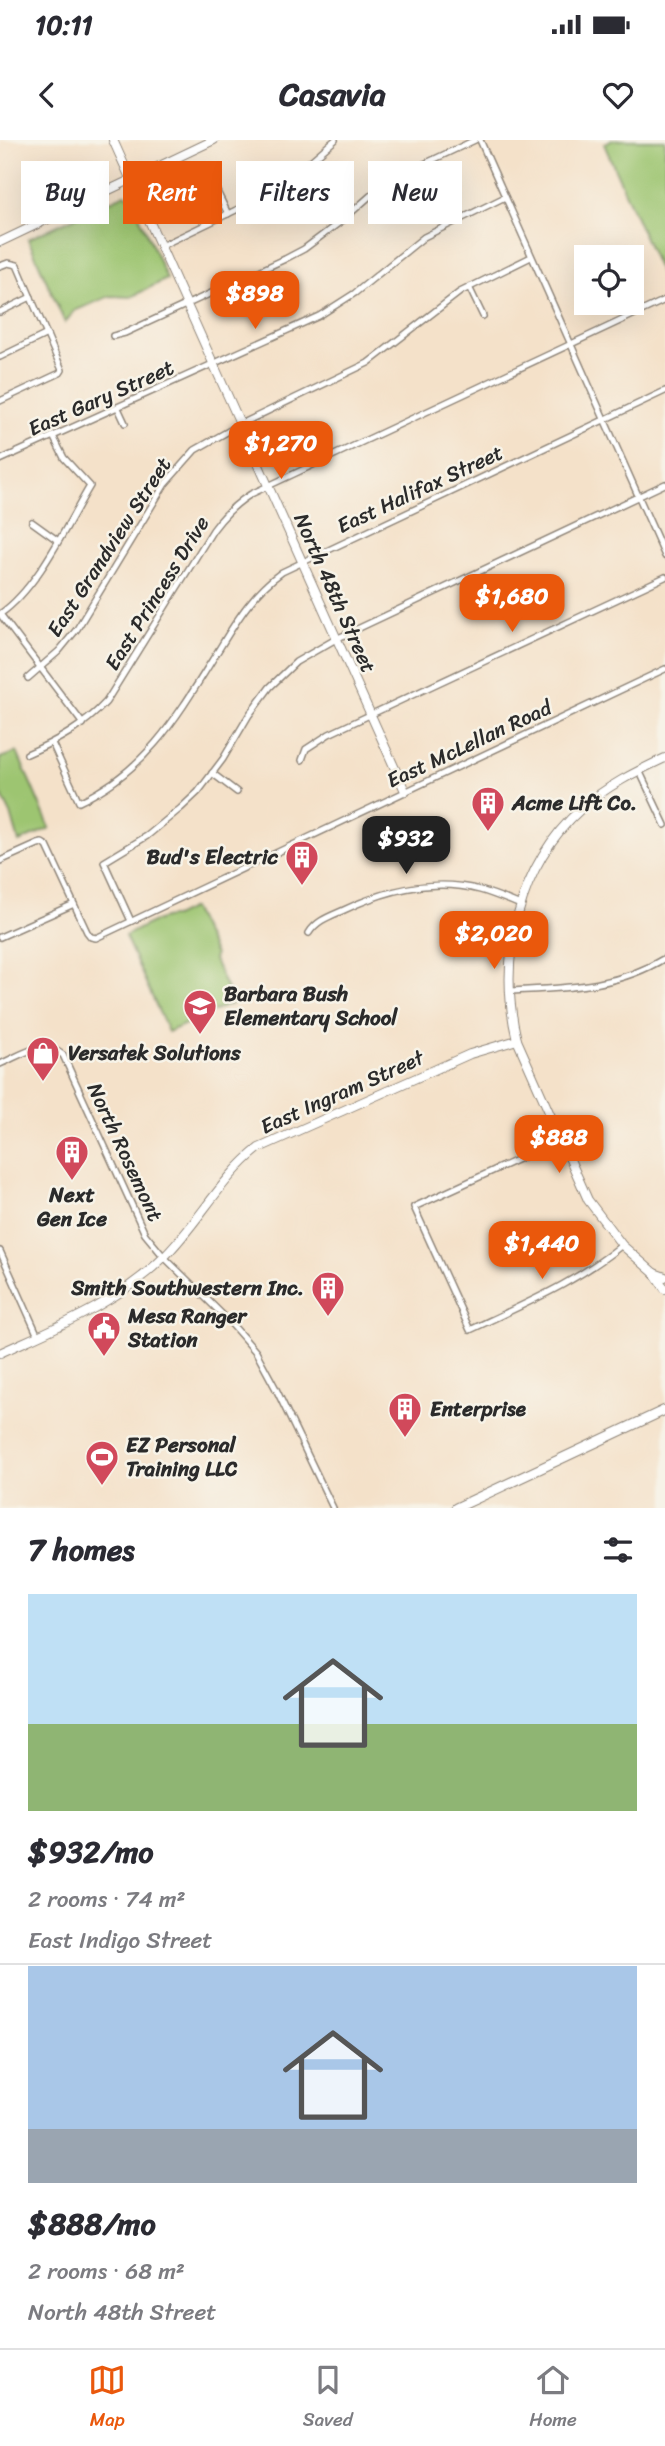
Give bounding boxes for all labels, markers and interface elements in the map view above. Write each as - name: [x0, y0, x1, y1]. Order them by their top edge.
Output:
- text: 10:11: [35, 2, 93, 48]
- text: Casavia: [279, 66, 386, 123]
- icon: back: [28, 76, 66, 114]
- icon: heart: [599, 76, 637, 114]
- chip: Buy: [21, 161, 109, 224]
- chip: Rent: [123, 161, 222, 224]
- chip: Filters: [236, 161, 354, 224]
- chip: New: [368, 161, 462, 224]
- map controls: [574, 245, 644, 315]
- button: locate: [574, 245, 644, 315]
- pin: $898: [214, 272, 296, 331]
- text: $898: [226, 273, 284, 314]
- street label: East Gary Street: [22, 349, 180, 447]
- pin: $1,270: [224, 422, 338, 481]
- text: $1,270: [245, 423, 317, 464]
- street label: East Halifax Street: [330, 434, 510, 544]
- street label: East Grandview Street: [36, 449, 182, 645]
- street label: North 48th Street: [283, 507, 387, 679]
- street label: East Princess Drive: [94, 508, 220, 678]
- pin: $1,680: [455, 574, 569, 634]
- text: $1,680: [475, 576, 549, 617]
- street label: East McLellan Road: [380, 688, 560, 799]
- building icon: Acme Lift Co.: [469, 784, 507, 833]
- place label: Acme Lift Co.: [511, 784, 637, 822]
- pin: $932: [365, 816, 447, 876]
- text: $932: [378, 818, 434, 859]
- place label: Bud's Electric: [146, 838, 279, 876]
- building icon: Bud's Electric: [283, 838, 321, 887]
- pin: $2,020: [437, 912, 551, 971]
- text: $2,020: [455, 913, 533, 954]
- place label: Barbara Bush Elementary School: [224, 975, 398, 1037]
- school or university icon: Barbara Bush Elementary School: [181, 987, 219, 1036]
- shop icon: Versatek Solutions: [24, 1034, 62, 1083]
- place label: Versatek Solutions: [68, 1034, 241, 1072]
- street label: East Ingram Street: [254, 1038, 432, 1145]
- street label: North Rosemont: [76, 1076, 174, 1228]
- pin: $888: [518, 1116, 600, 1175]
- text: $888: [530, 1117, 588, 1158]
- building icon: Next Gen Ice: [53, 1133, 91, 1182]
- place label: Next Gen Ice: [36, 1176, 107, 1238]
- pin: $1,440: [485, 1222, 599, 1281]
- text: $1,440: [505, 1223, 579, 1264]
- place label: Smith Southwestern Inc.: [70, 1269, 304, 1307]
- building icon: Smith Southwestern Inc.: [309, 1269, 347, 1318]
- place label: Mesa Ranger Station: [127, 1297, 249, 1359]
- public building icon: Mesa Ranger Station: [85, 1309, 123, 1358]
- building icon: Enterprise: [386, 1390, 424, 1439]
- place label: Enterprise: [430, 1390, 527, 1428]
- place label: EZ Personal Training LLC: [126, 1426, 238, 1488]
- sports icon: EZ Personal Training LLC: [83, 1438, 121, 1487]
- text: 7 homes: [28, 1523, 135, 1577]
- icon: filters: [599, 1531, 637, 1569]
- icon: home: [270, 1640, 396, 1766]
- text: $932/mo: [28, 1825, 154, 1879]
- text: 2 rooms · 74 m²: [28, 1879, 185, 1920]
- text: East Indigo Street: [28, 1920, 212, 1961]
- icon: home: [270, 2012, 396, 2138]
- text: $888/mo: [28, 2197, 156, 2251]
- text: 2 rooms · 68 m²: [28, 2251, 185, 2292]
- text: North 48th Street: [28, 2292, 216, 2333]
- tab: Map: [88, 2361, 126, 2436]
- tab: Saved: [303, 2361, 353, 2436]
- tab: Home: [529, 2361, 577, 2436]

